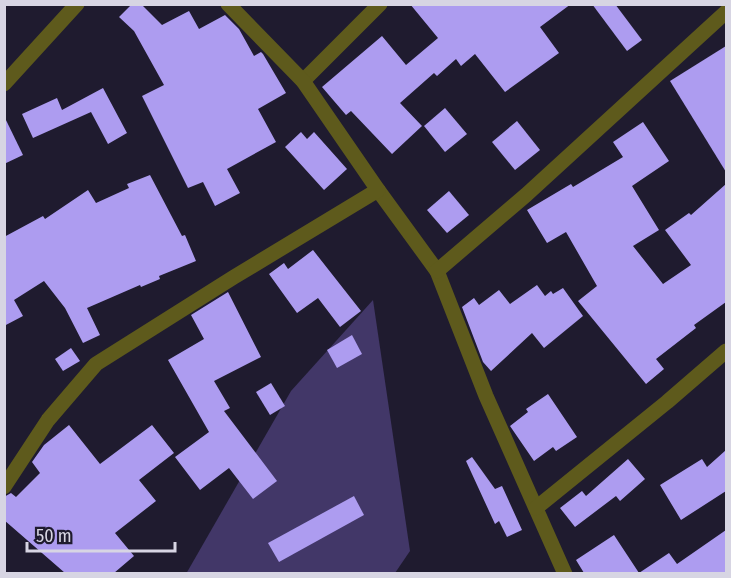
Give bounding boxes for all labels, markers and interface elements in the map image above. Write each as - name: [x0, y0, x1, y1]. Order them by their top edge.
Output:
- scale bar: [27, 515, 176, 553]
- text: 50 m: [36, 525, 72, 547]

